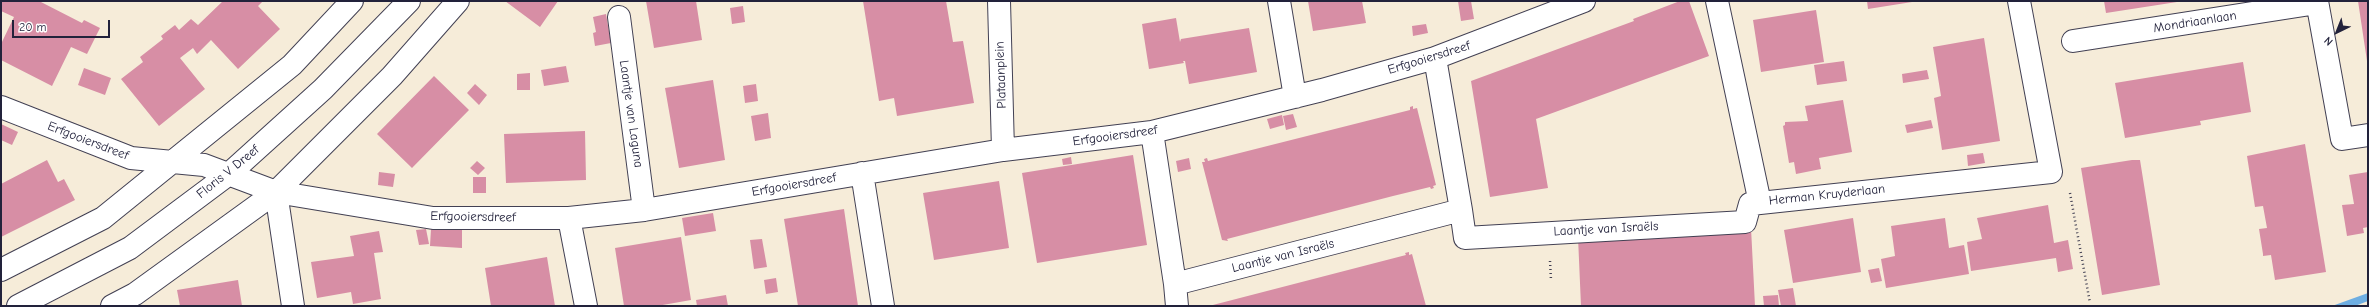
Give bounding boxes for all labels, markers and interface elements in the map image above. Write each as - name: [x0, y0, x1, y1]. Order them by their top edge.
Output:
- street label: Mondriaanlaan: [2152, 8, 2238, 36]
- scale bar: [14, 12, 112, 38]
- north arrow: [2317, 12, 2357, 52]
- text: 20 m: [19, 20, 47, 34]
- text: N: [2321, 34, 2336, 48]
- street label: Erfgooiersdreef: [1386, 38, 1472, 78]
- street label: Plataanplein: [992, 41, 1010, 109]
- street label: Laantje van Laguna: [616, 59, 646, 169]
- street label: Erfgooiersdreef: [45, 118, 131, 164]
- street label: Erfgooiersdreef: [1072, 122, 1158, 150]
- street label: Floris V Dreef: [194, 142, 262, 202]
- street label: Erfgooiersdreef: [751, 170, 837, 200]
- street label: Herman Kruyderlaan: [1768, 181, 1886, 209]
- street label: Erfgooiersdreef: [430, 208, 516, 226]
- street label: Laantje van Israëls: [1553, 218, 1659, 240]
- street label: Laantje van Israëls: [1230, 236, 1336, 276]

